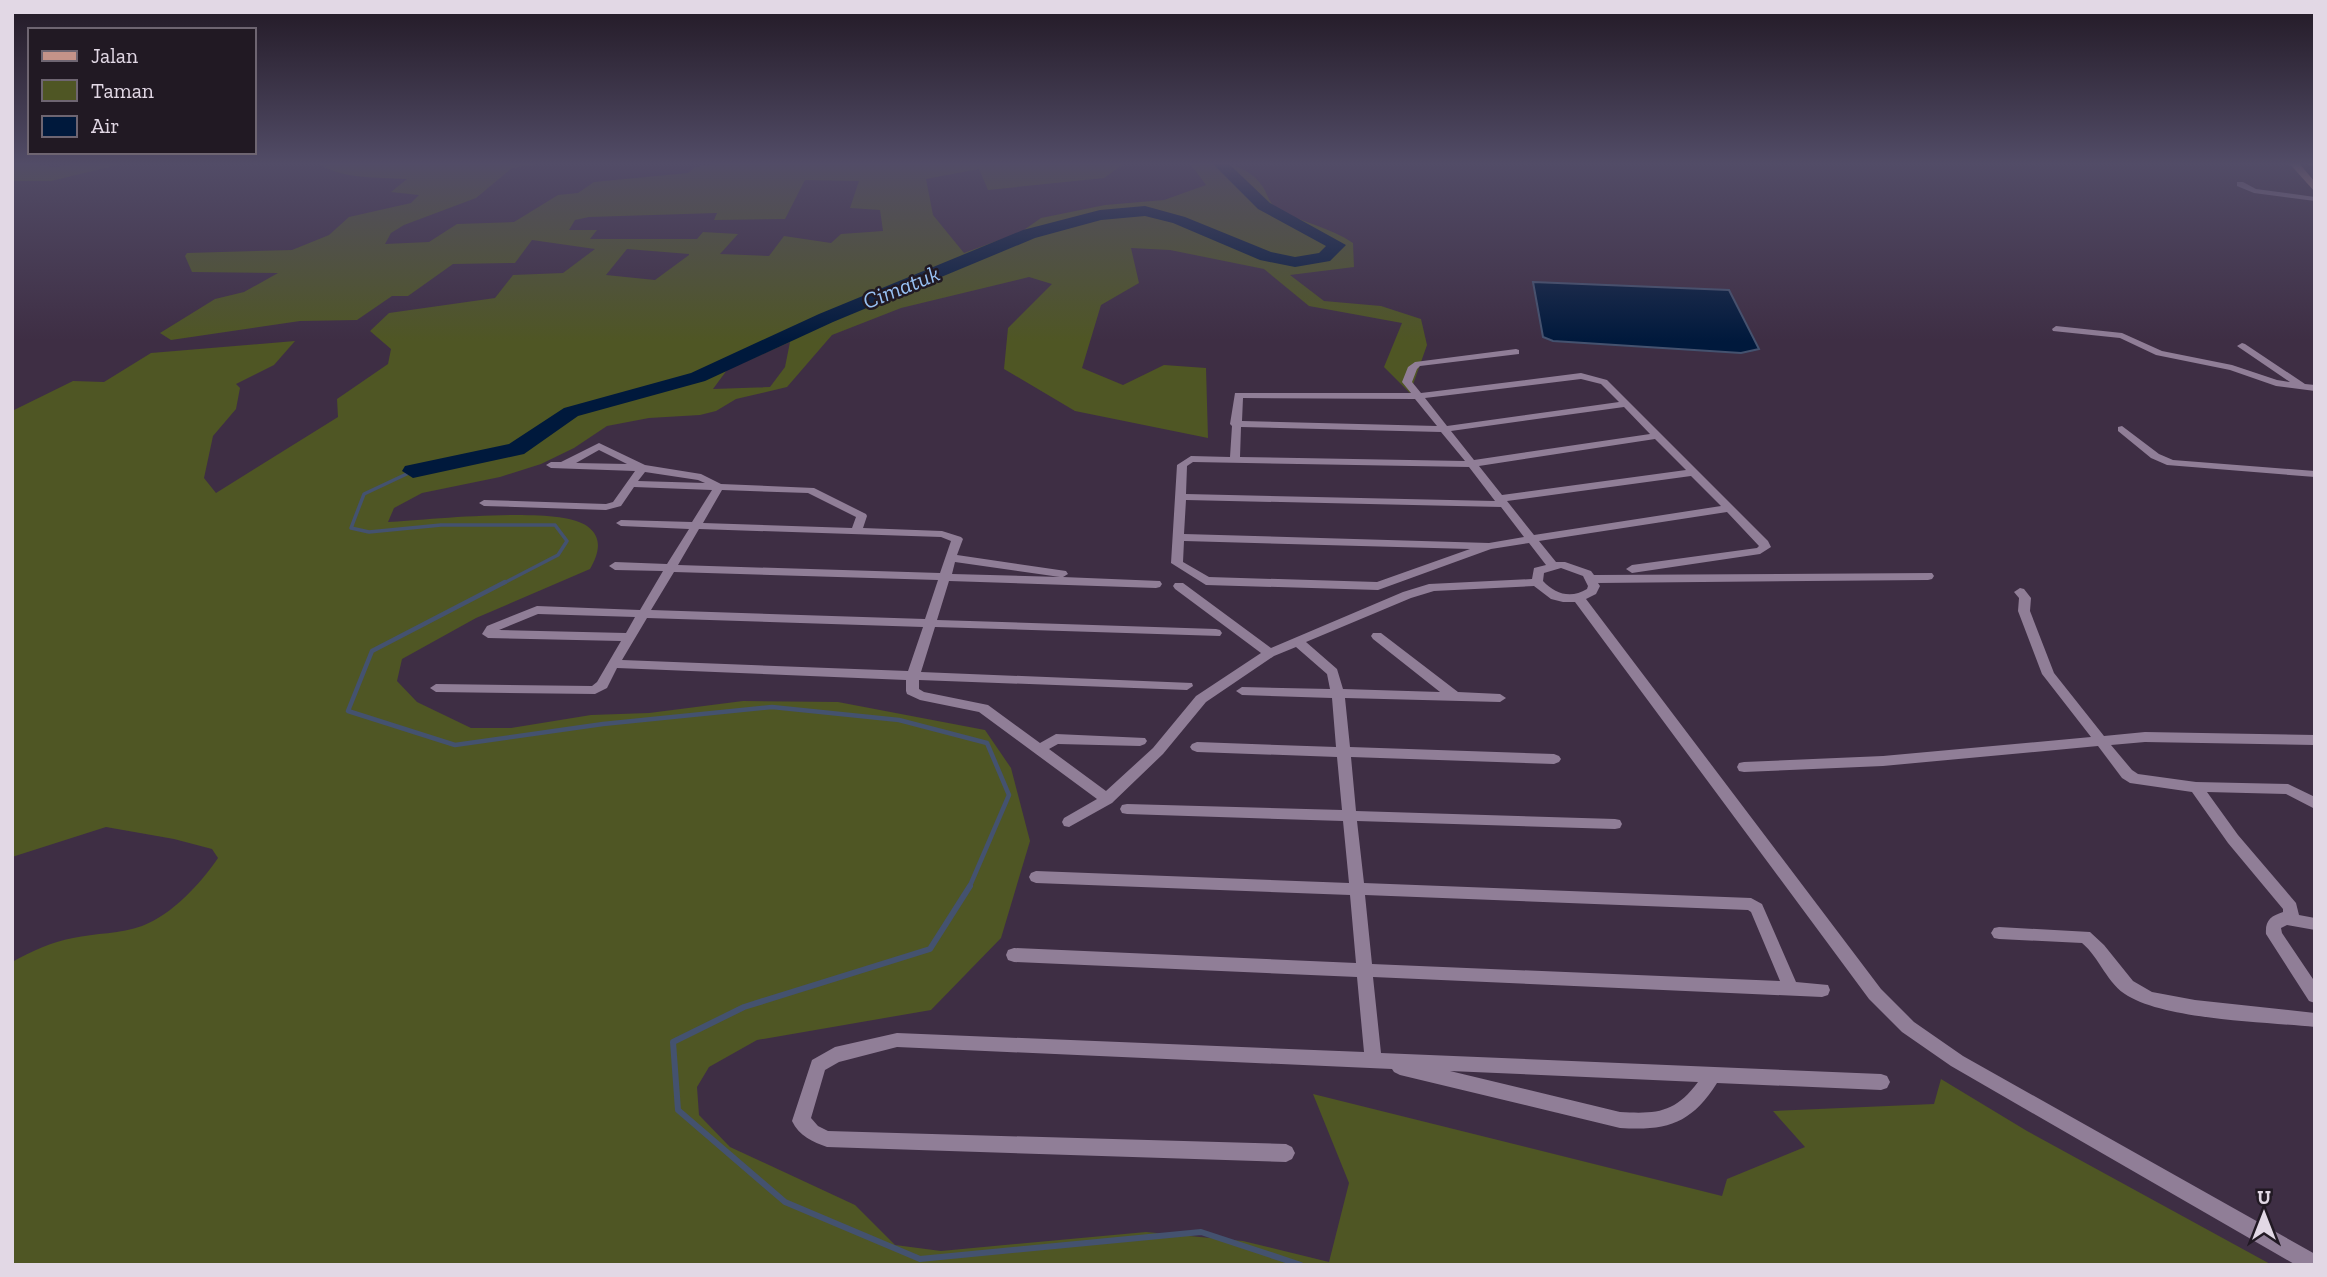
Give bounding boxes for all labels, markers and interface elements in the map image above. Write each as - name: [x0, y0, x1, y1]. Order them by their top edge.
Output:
- legend: [28, 28, 256, 154]
- text: Jalan: [91, 43, 138, 68]
- text: Taman: [91, 78, 154, 103]
- text: Air: [91, 113, 119, 138]
- water label: Cimatuk: [859, 259, 943, 315]
- north arrow: [2229, 1179, 2299, 1249]
- text: U: [2257, 1186, 2271, 1209]

